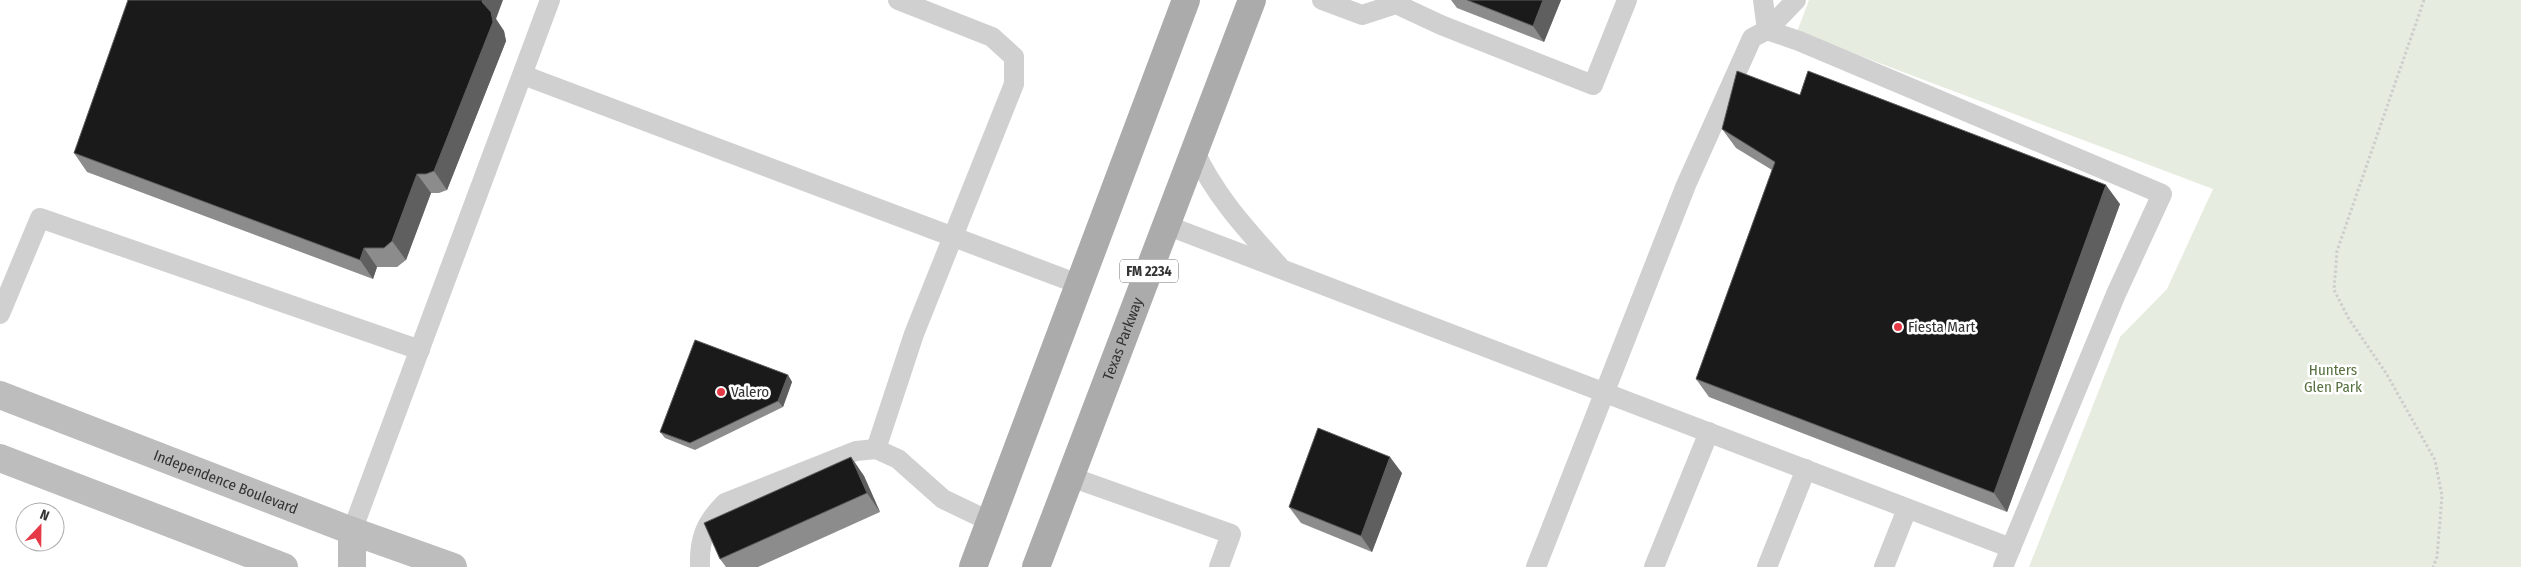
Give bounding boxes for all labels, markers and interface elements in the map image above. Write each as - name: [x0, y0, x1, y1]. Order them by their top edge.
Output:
- road number: FM 2234: [1120, 260, 1178, 282]
- street label: Texas Parkway: [1099, 295, 1147, 383]
- place label: Fiesta Mart: [1908, 318, 1976, 336]
- marker: Fiesta Mart: [1892, 321, 1904, 333]
- park label: Hunters Glen Park: [2304, 361, 2362, 396]
- place label: Valero: [731, 383, 769, 401]
- marker: Valero: [715, 386, 727, 398]
- street label: Independence Boulevard: [151, 446, 300, 518]
- north arrow: [15, 502, 65, 552]
- text: N: [38, 506, 52, 525]

